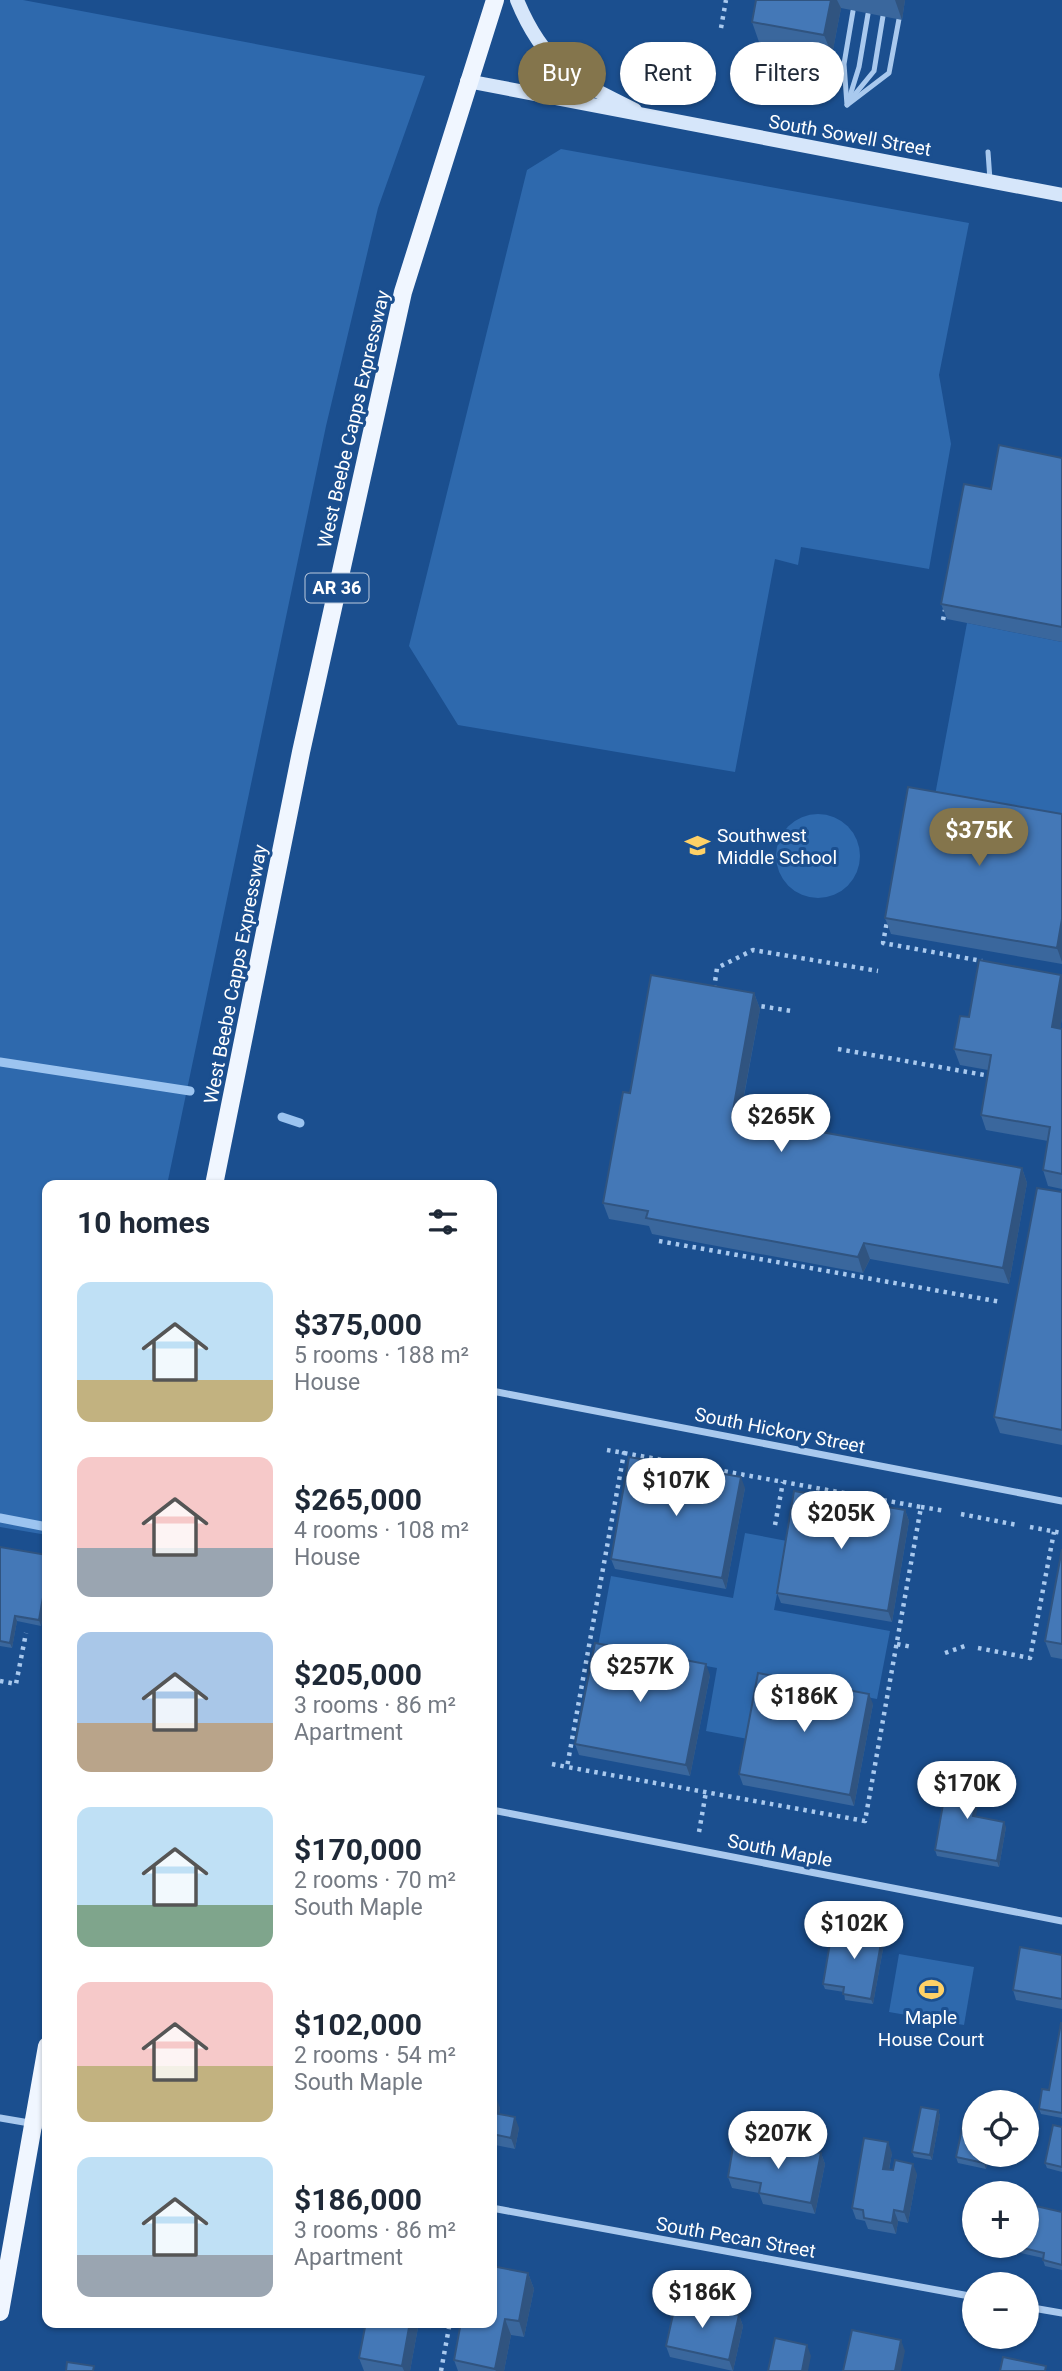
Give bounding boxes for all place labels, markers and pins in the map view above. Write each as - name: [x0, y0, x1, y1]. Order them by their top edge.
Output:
- pin: $375K: [930, 808, 1028, 868]
- place label: Southwest Middle School: [717, 824, 837, 869]
- school or university icon: Southwest Middle School: [683, 832, 711, 860]
- pin: $265K: [732, 1094, 830, 1154]
- pin: $107K: [627, 1458, 725, 1518]
- pin: $205K: [792, 1492, 890, 1551]
- pin: $257K: [591, 1644, 689, 1704]
- pin: $186K: [755, 1674, 853, 1734]
- pin: $170K: [918, 1762, 1016, 1821]
- pin: $102K: [805, 1902, 903, 1961]
- sports icon: Maple House Court: [917, 1975, 945, 2003]
- place label: Maple House Court: [878, 2006, 984, 2051]
- pin: $207K: [729, 2112, 827, 2171]
- pin: $186K: [653, 2270, 751, 2330]

